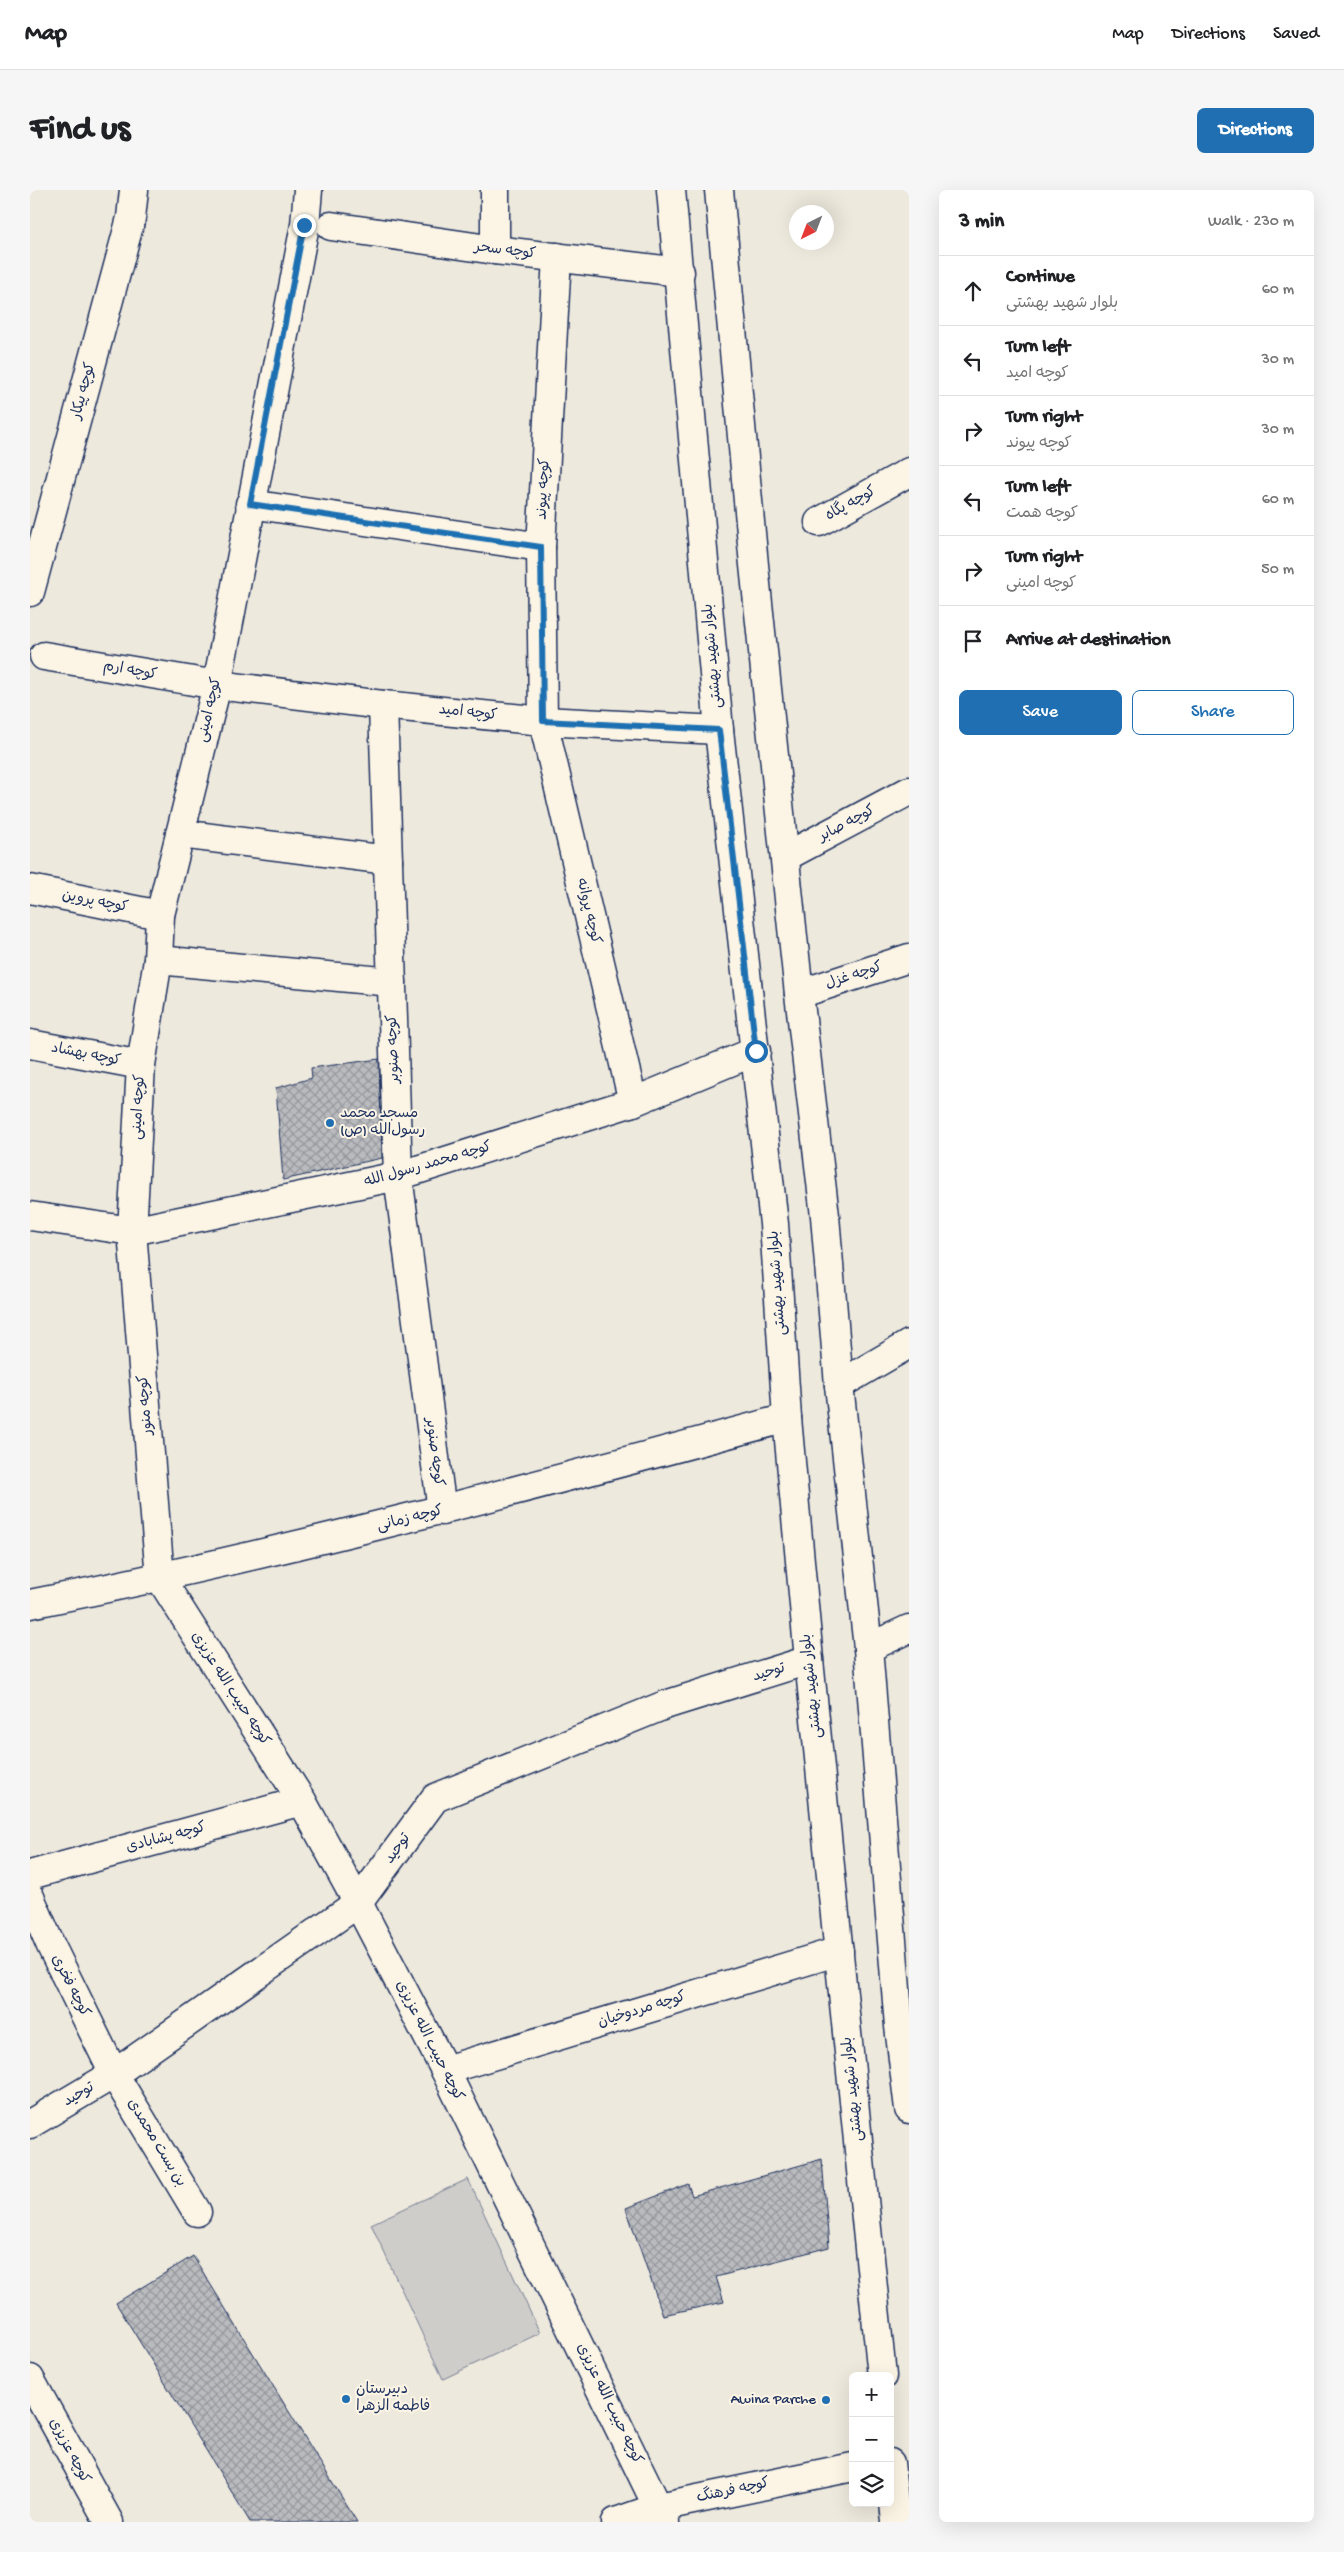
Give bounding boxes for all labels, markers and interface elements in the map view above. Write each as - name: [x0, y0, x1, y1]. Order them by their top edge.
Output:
- text: Map: [25, 20, 67, 49]
- text: Map: [1112, 24, 1144, 45]
- text: Directions: [1172, 24, 1245, 45]
- text: Saved: [1273, 24, 1319, 45]
- button: Directions: [1197, 108, 1314, 153]
- text: Find us: [30, 110, 130, 151]
- north arrow: [789, 205, 834, 250]
- text: 3 min: [959, 210, 1004, 235]
- text: Walk · 230 m: [1208, 213, 1294, 232]
- route end: [293, 214, 316, 237]
- street label: کوچه سحر: [471, 238, 537, 264]
- text: Continue: [1006, 266, 1075, 289]
- icon: ahead: [959, 277, 987, 305]
- text: 60 m: [1262, 281, 1294, 300]
- text: بلوار شهید بهشتی: [1006, 295, 1118, 314]
- text: Turn left: [1006, 336, 1070, 359]
- icon: left: [959, 347, 987, 375]
- text: 30 m: [1261, 351, 1294, 370]
- street label: کوچه پیکار: [68, 361, 100, 422]
- text: کوچه امید: [1006, 365, 1069, 384]
- text: Turn right: [1006, 406, 1082, 429]
- icon: right: [959, 417, 987, 445]
- text: 30 m: [1261, 421, 1294, 440]
- text: کوچه پیوند: [1006, 435, 1072, 454]
- street label: کوچه پیوند: [533, 458, 555, 520]
- text: Turn left: [1006, 476, 1070, 499]
- street label: کوچه پگاه: [821, 481, 880, 525]
- icon: left: [959, 487, 987, 515]
- text: 60 m: [1262, 491, 1294, 510]
- text: کوچه همت: [1006, 505, 1078, 524]
- text: Turn right: [1006, 546, 1082, 569]
- icon: right: [959, 557, 987, 585]
- text: 50 m: [1261, 561, 1294, 580]
- text: کوچه امینی: [1006, 575, 1076, 594]
- street label: بلوار شهید بهشتی: [699, 603, 727, 709]
- icon: arrive: [959, 627, 987, 655]
- text: Arrive at destination: [1006, 629, 1170, 652]
- street label: کوچه ارم: [102, 657, 158, 685]
- street label: کوچه امینی: [194, 676, 226, 744]
- button: Save: [959, 690, 1122, 735]
- button: Share: [1132, 690, 1294, 735]
- street label: کوچه امید: [438, 701, 498, 725]
- street label: کوچه صابر: [814, 802, 878, 847]
- street label: کوچه پروانه: [572, 876, 604, 946]
- street label: کوچه پروین: [60, 887, 130, 917]
- street label: کوچه غزل: [823, 958, 885, 994]
- street label: کوچه صنوبر: [384, 1014, 404, 1085]
- street label: کوچه بهشاد: [50, 1039, 122, 1071]
- route start: [745, 1040, 768, 1063]
- street label: کوچه امینی: [128, 1074, 150, 1140]
- place label: مسجد محمد رسول‌الله (ص): [340, 1105, 425, 1140]
- marker: مسجد محمد رسول‌الله (ص): [324, 1117, 336, 1129]
- street label: کوچه محمد رسول الله: [362, 1138, 494, 1192]
- street label: بلوار شهید بهشتی: [765, 1230, 791, 1336]
- street label: کوچه منور: [135, 1374, 157, 1437]
- street label: کوچه صنوبر: [421, 1416, 447, 1487]
- street label: کوچه زمانی: [375, 1502, 445, 1536]
- street label: کوچه حبیب الله عزیزی: [186, 1629, 274, 1749]
- street label: بلوار شهید بهشتی: [798, 1633, 826, 1739]
- street label: توحید: [750, 1659, 788, 1686]
- street label: کوچه پشابادی: [124, 1819, 208, 1857]
- street label: توحید: [381, 1830, 415, 1868]
- street label: کوچه فخری: [47, 1952, 93, 2020]
- street label: کوچه حبیب الله عزیزی: [391, 1978, 467, 2104]
- street label: کوچه مردوخیان: [596, 1988, 688, 2032]
- street label: بلوار شهید بهشتی: [839, 2036, 867, 2142]
- street label: توحید: [60, 2078, 98, 2111]
- street label: بن بست محمدی: [123, 2096, 189, 2190]
- street label: کوچه حبیب الله عزیزی: [572, 2340, 646, 2468]
- map controls: [849, 2372, 894, 2507]
- button: +: [849, 2372, 894, 2417]
- place label: دبیرستان فاطمه الزهرا: [356, 2381, 430, 2416]
- place label: Awina Parche: [730, 2391, 816, 2409]
- marker: دبیرستان فاطمه الزهرا: [340, 2393, 352, 2405]
- marker: Awina Parche: [820, 2394, 832, 2406]
- street label: کوچه عزیزی: [44, 2415, 94, 2487]
- button: −: [849, 2417, 894, 2462]
- button: layers: [849, 2462, 894, 2507]
- street label: کوچه فرهنگ: [695, 2473, 771, 2507]

